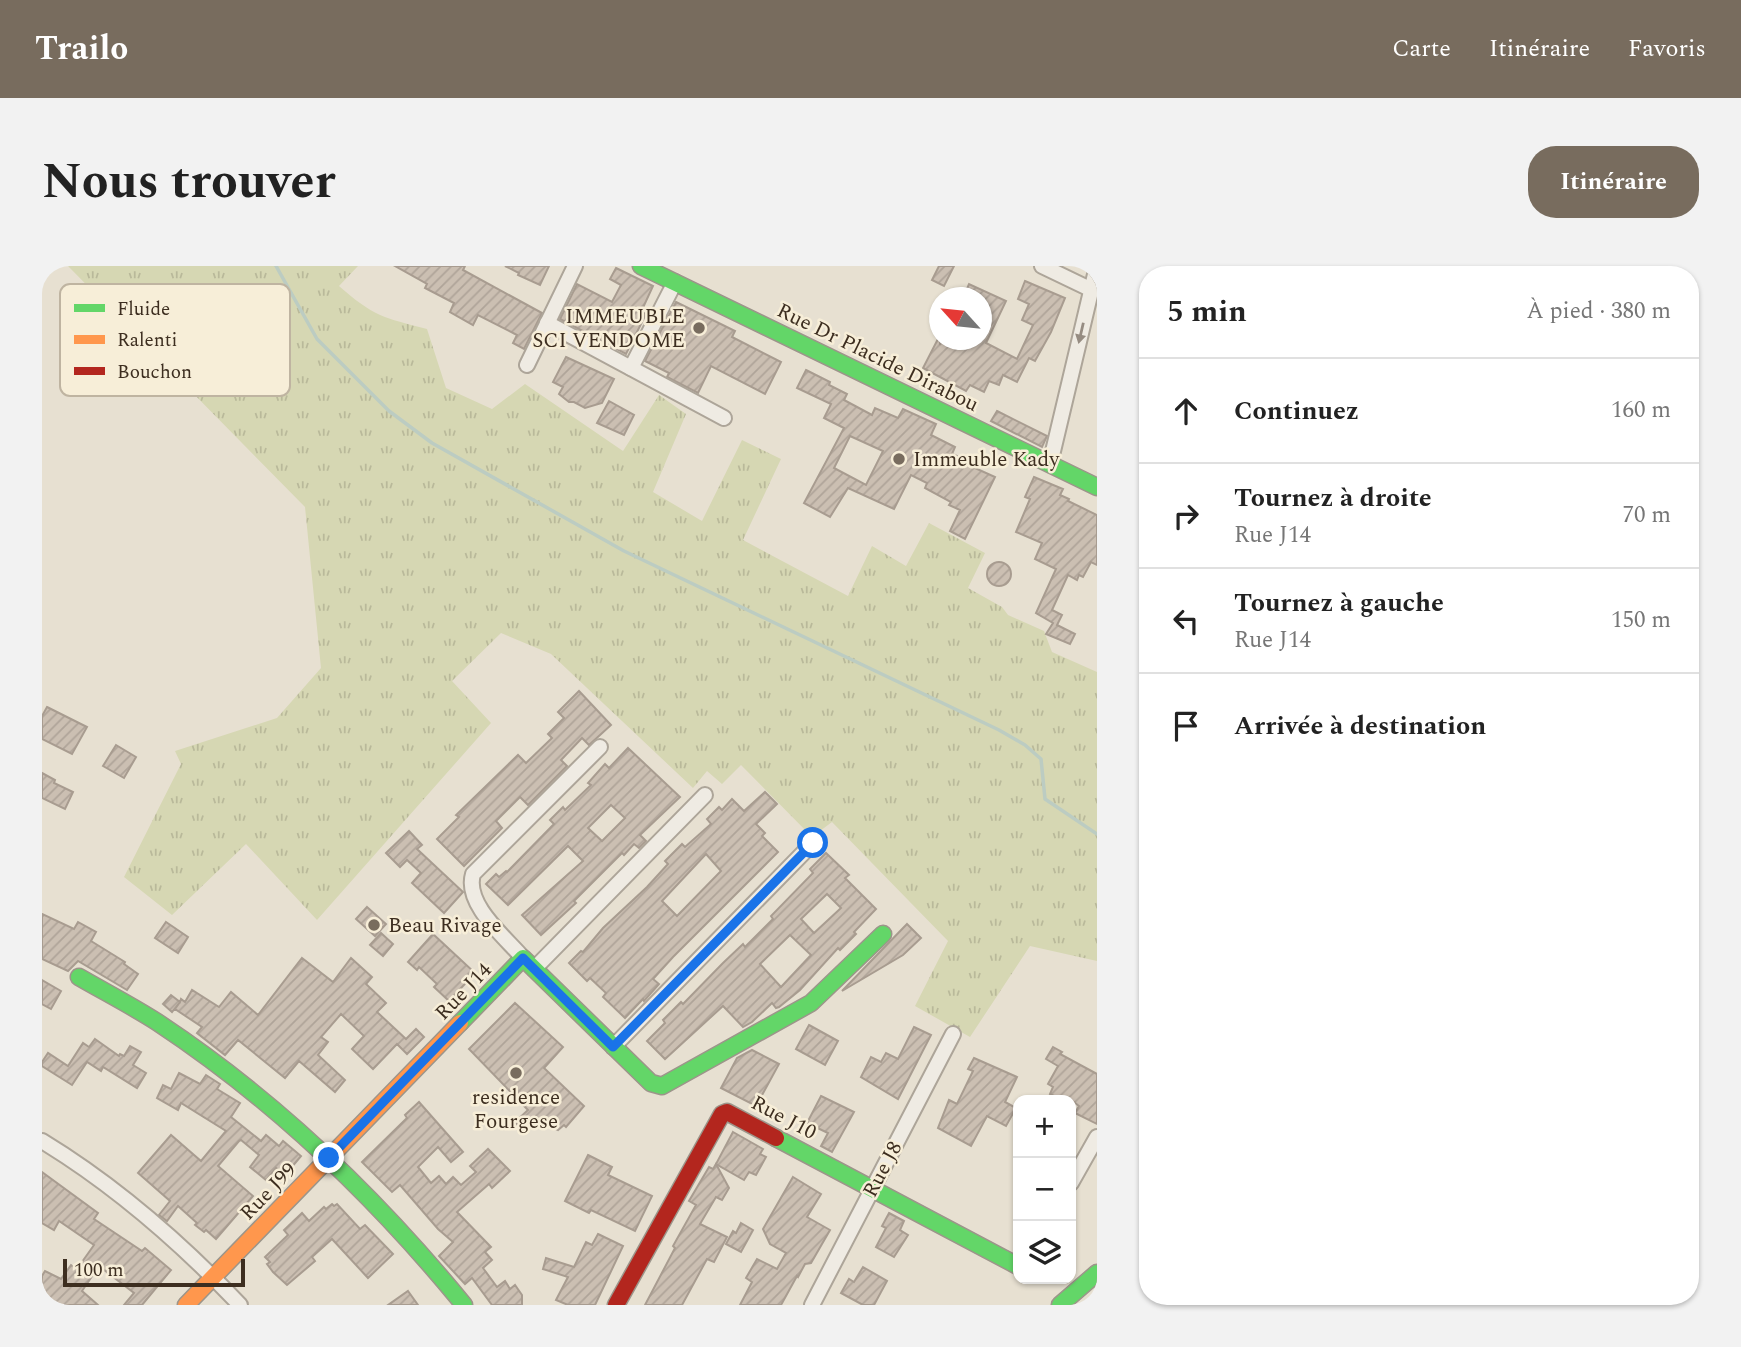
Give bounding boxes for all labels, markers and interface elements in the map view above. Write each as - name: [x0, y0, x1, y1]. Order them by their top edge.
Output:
- text: Trailo: [35, 24, 128, 74]
- text: Carte: [1392, 31, 1451, 67]
- text: Itinéraire: [1489, 31, 1590, 67]
- text: Favoris: [1628, 31, 1706, 67]
- text: Nous trouver: [42, 145, 335, 220]
- button: Itinéraire: [1528, 146, 1699, 218]
- legend: [60, 284, 290, 396]
- north arrow: [929, 287, 992, 350]
- text: 5 min: [1167, 289, 1247, 335]
- text: À pied · 380 m: [1526, 294, 1671, 329]
- text: Fluide: [117, 295, 170, 324]
- street label: Rue Dr Placide Dirabou: [771, 295, 984, 421]
- place label: IMMEUBLE SCI VENDOME: [532, 301, 685, 357]
- marker: IMMEUBLE SCI VENDOME: [691, 320, 707, 336]
- one-way arrow: [1076, 322, 1087, 344]
- text: Ralenti: [117, 326, 177, 355]
- text: Bouchon: [117, 358, 192, 387]
- text: Continuez: [1234, 391, 1359, 431]
- icon: ahead: [1167, 392, 1205, 430]
- text: 160 m: [1611, 393, 1671, 428]
- place label: Immeuble Kady: [913, 444, 1060, 476]
- marker: Immeuble Kady: [891, 451, 907, 467]
- text: Tournez à droite: [1234, 478, 1432, 518]
- icon: right: [1167, 497, 1205, 535]
- text: 70 m: [1622, 498, 1671, 533]
- text: Rue J14: [1234, 518, 1311, 553]
- text: Tournez à gauche: [1234, 583, 1444, 623]
- icon: left: [1167, 602, 1205, 640]
- text: 150 m: [1611, 603, 1671, 638]
- text: Rue J14: [1234, 623, 1311, 658]
- text: Arrivée à destination: [1234, 706, 1486, 746]
- icon: arrive: [1167, 707, 1205, 745]
- route start: [797, 827, 828, 858]
- place label: Beau Rivage: [388, 910, 502, 942]
- marker: Beau Rivage: [366, 917, 382, 933]
- street label: Rue J14: [428, 955, 500, 1028]
- marker: residence Fourgese: [508, 1065, 524, 1081]
- place label: residence Fourgese: [472, 1082, 560, 1138]
- street label: Rue J10: [745, 1087, 822, 1149]
- map controls: [1013, 1095, 1076, 1284]
- button: +: [1013, 1095, 1076, 1158]
- street label: Rue J8: [855, 1136, 911, 1203]
- route end: [313, 1142, 344, 1173]
- street label: Rue J99: [233, 1155, 305, 1228]
- button: −: [1013, 1158, 1076, 1221]
- button: layers: [1013, 1221, 1076, 1284]
- scale bar: [63, 1256, 245, 1288]
- text: 100 m: [74, 1256, 124, 1285]

